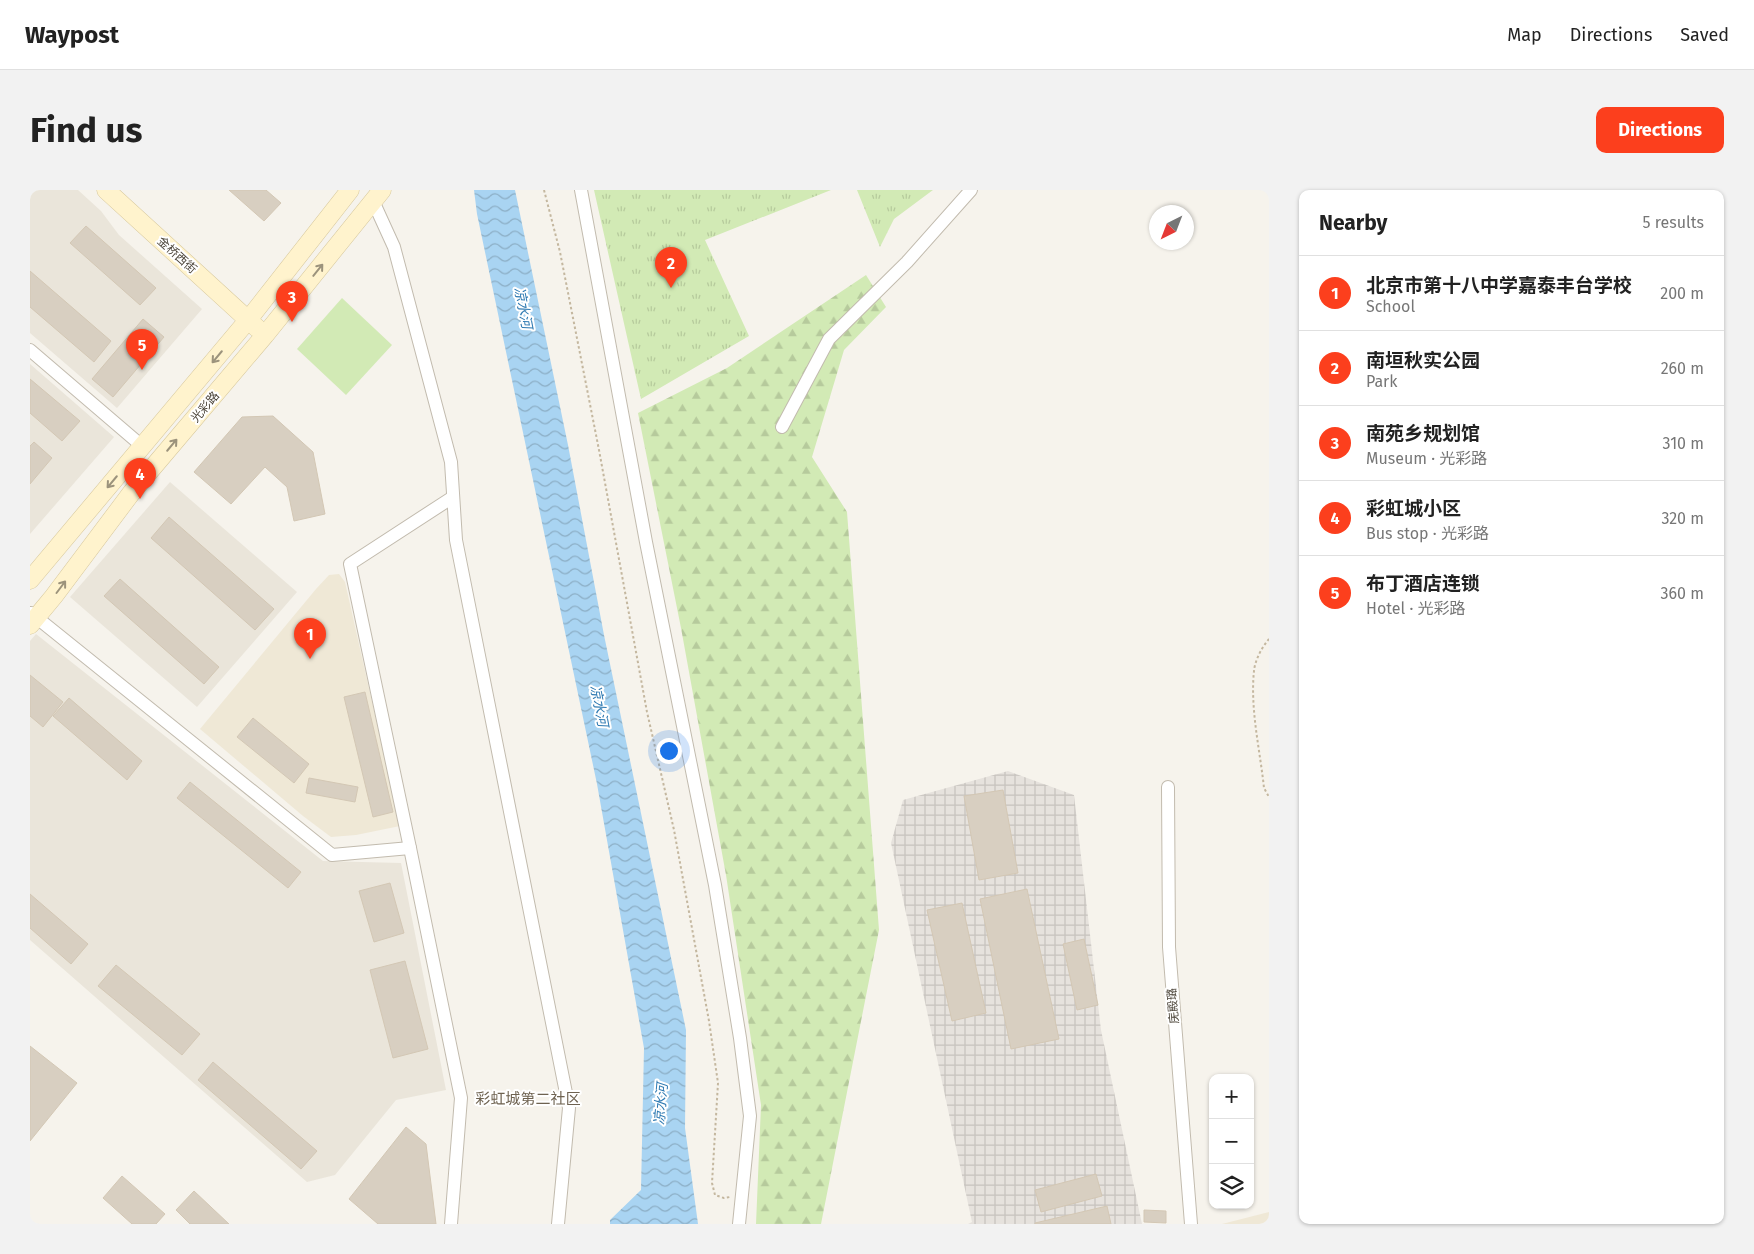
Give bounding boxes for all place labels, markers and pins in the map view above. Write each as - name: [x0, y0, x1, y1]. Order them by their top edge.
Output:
- pin: 2: [655, 247, 687, 288]
- pin: 3: [276, 281, 308, 322]
- pin: 5: [126, 329, 158, 370]
- pin: 4: [124, 458, 156, 499]
- pin: 1: [294, 618, 326, 659]

